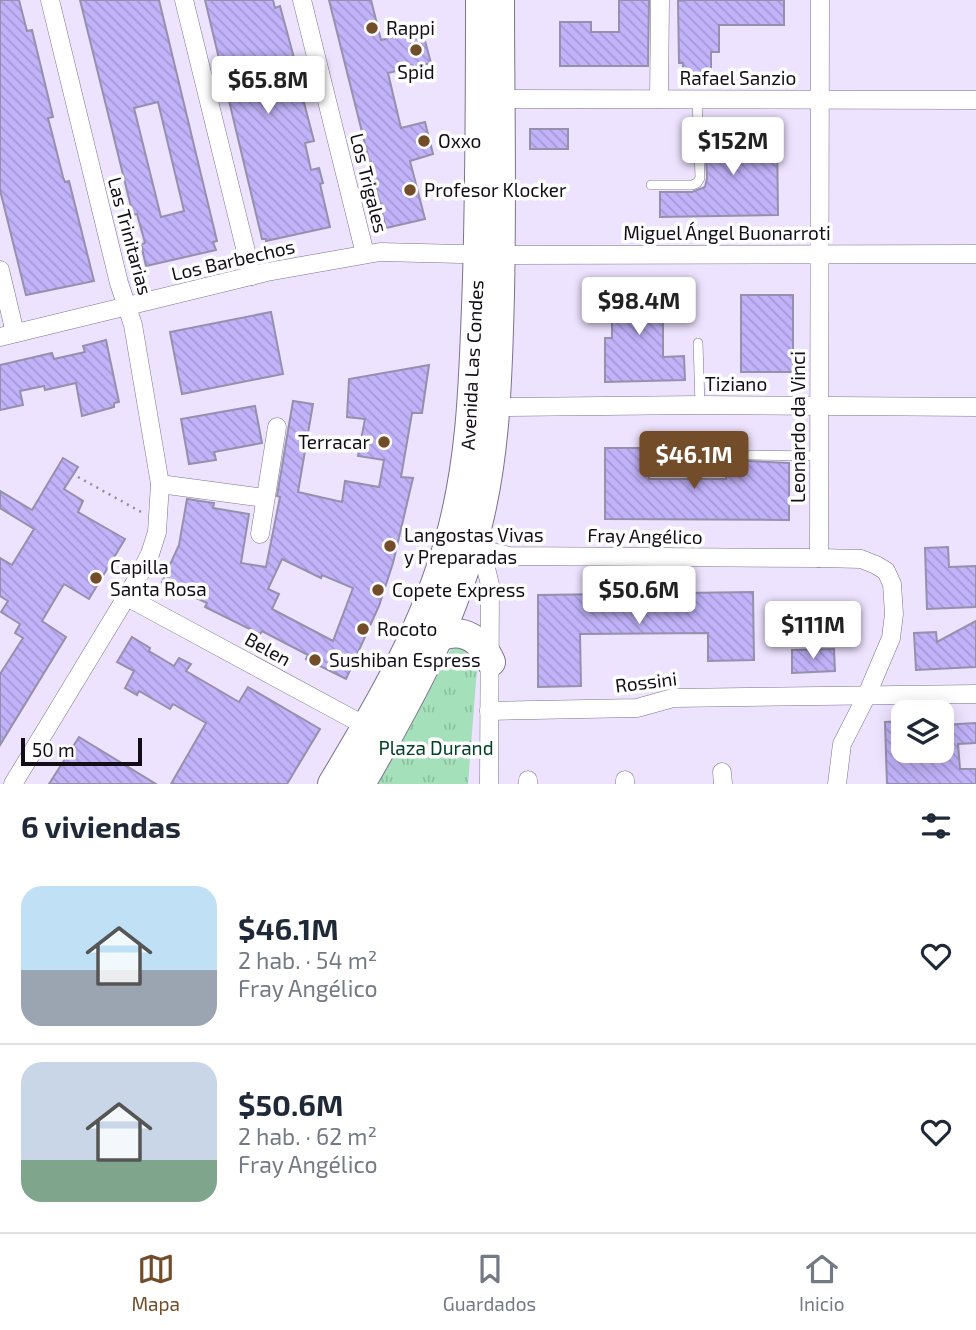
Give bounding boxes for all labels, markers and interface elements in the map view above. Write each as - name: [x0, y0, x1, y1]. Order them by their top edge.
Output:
- place label: Rappi: [386, 16, 435, 39]
- marker: Rappi: [364, 20, 380, 36]
- marker: Spid: [408, 42, 424, 58]
- pin: $65.8M: [211, 57, 325, 116]
- place label: Spid: [397, 60, 435, 83]
- text: $65.8M: [228, 65, 308, 93]
- street label: Rafael Sanzio: [680, 66, 796, 89]
- pin: $152M: [684, 118, 782, 177]
- text: $152M: [698, 126, 768, 154]
- place label: Oxxo: [438, 129, 481, 152]
- street label: Los Trigales: [346, 131, 393, 235]
- marker: Oxxo: [416, 133, 432, 149]
- street label: Las Trinitarias: [104, 174, 157, 297]
- place label: Profesor Klocker: [424, 178, 567, 201]
- marker: Profesor Klocker: [402, 182, 418, 198]
- street label: Miguel Ángel Buonarroti: [623, 221, 831, 244]
- street label: Los Barbechos: [169, 234, 297, 285]
- pin: $98.4M: [582, 278, 696, 337]
- street label: Avenida Las Condes: [456, 279, 487, 451]
- text: $98.4M: [598, 286, 680, 314]
- street label: Leonardo da Vinci: [786, 351, 809, 503]
- street label: Tiziano: [705, 372, 767, 395]
- place label: Terracar: [298, 430, 370, 453]
- pin: $46.1M: [637, 432, 751, 491]
- marker: Terracar: [376, 434, 392, 450]
- text: $46.1M: [655, 440, 733, 468]
- place label: Langostas Vivas y Preparadas: [404, 523, 544, 568]
- street label: Fray Angélico: [587, 523, 703, 548]
- marker: Langostas Vivas y Preparadas: [382, 538, 398, 554]
- place label: Capilla Santa Rosa: [110, 555, 207, 600]
- pin: $50.6M: [582, 566, 696, 626]
- marker: Capilla Santa Rosa: [88, 570, 104, 586]
- text: $50.6M: [599, 575, 679, 603]
- place label: Copete Express: [392, 578, 525, 601]
- marker: Copete Express: [370, 582, 386, 598]
- pin: $111M: [764, 602, 862, 661]
- text: $111M: [781, 610, 845, 638]
- place label: Rocoto: [377, 617, 437, 640]
- marker: Rocoto: [355, 621, 371, 637]
- street label: Belen: [241, 627, 295, 670]
- place label: Sushiban Espress: [329, 648, 481, 671]
- marker: Sushiban Espress: [307, 652, 323, 668]
- street label: Rossini: [614, 666, 678, 697]
- map controls: [891, 700, 954, 763]
- button: layers: [891, 700, 954, 763]
- scale bar: [21, 735, 142, 767]
- park label: Plaza Durand: [378, 736, 494, 759]
- text: 50 m: [32, 738, 75, 761]
- icon: filters: [917, 807, 955, 845]
- text: 6 viviendas: [21, 808, 181, 844]
- text: $46.1M: [238, 910, 339, 946]
- icon: home: [77, 914, 161, 998]
- icon: heart: [917, 937, 955, 975]
- text: 2 hab. · 54 m²: [238, 946, 377, 974]
- text: Fray Angélico: [238, 974, 378, 1002]
- text: $50.6M: [238, 1086, 343, 1122]
- icon: home: [77, 1090, 161, 1174]
- icon: heart: [917, 1113, 955, 1151]
- text: 2 hab. · 62 m²: [238, 1122, 377, 1150]
- text: Fray Angélico: [238, 1150, 378, 1178]
- tab: Mapa: [131, 1250, 180, 1315]
- tab: Guardados: [443, 1250, 536, 1315]
- tab: Inicio: [799, 1250, 845, 1315]

